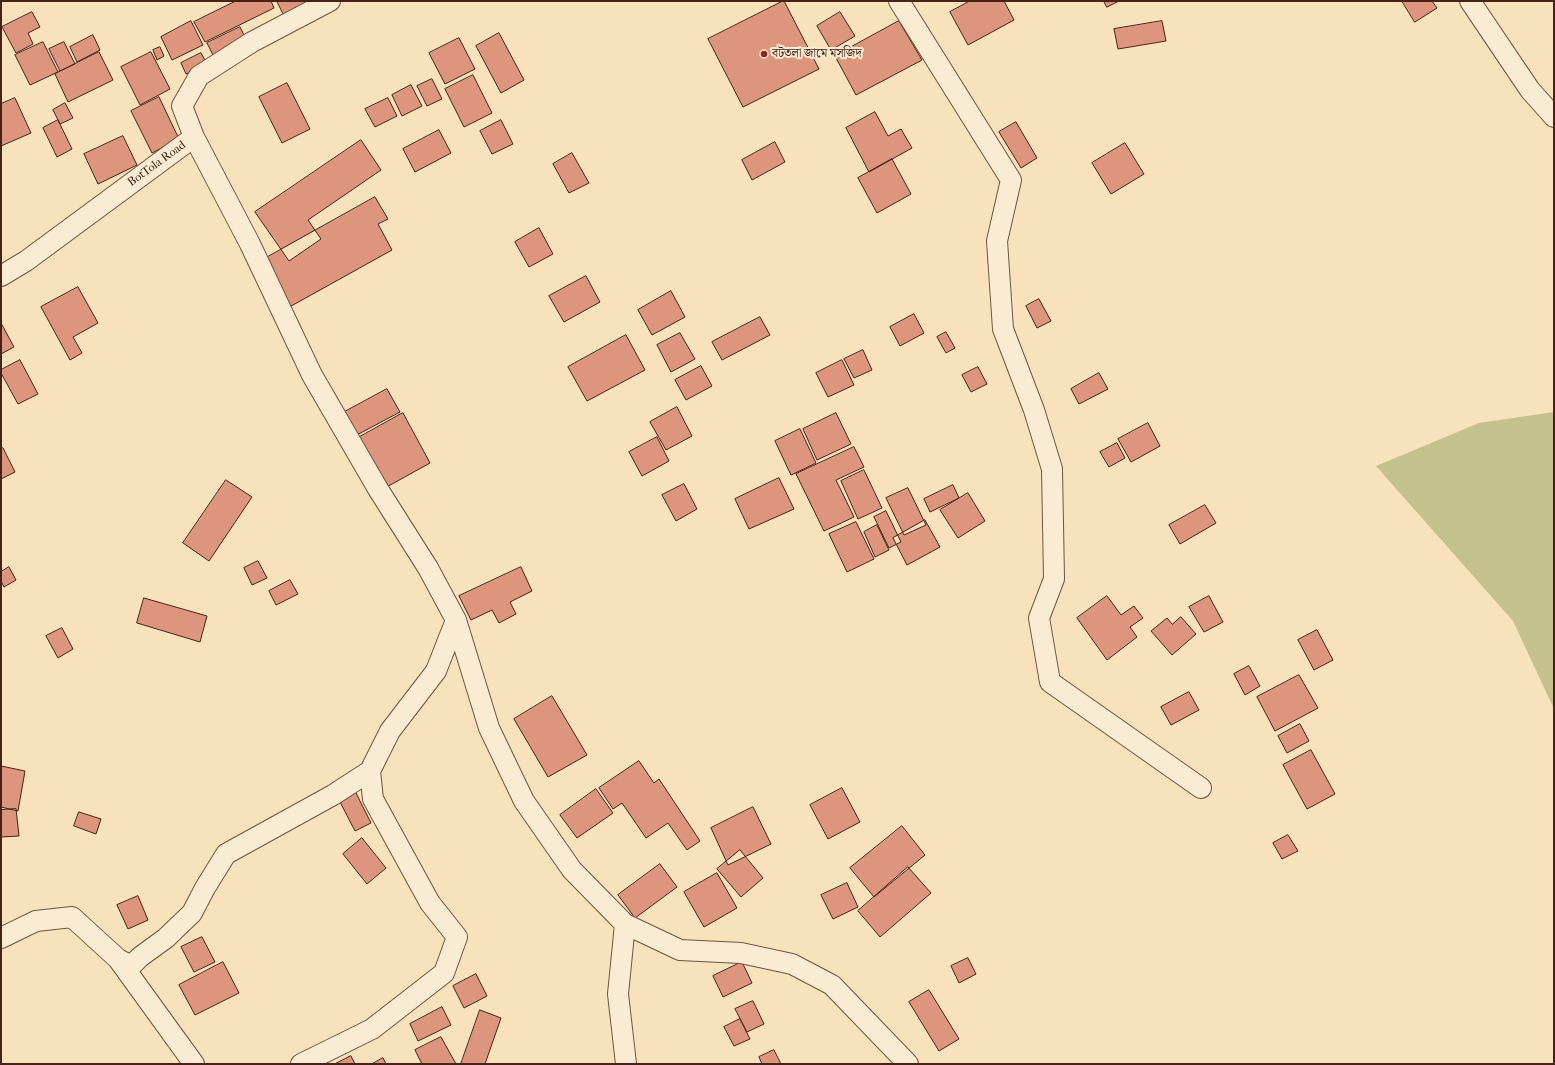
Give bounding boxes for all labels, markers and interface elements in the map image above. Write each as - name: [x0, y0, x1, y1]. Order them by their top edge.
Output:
- place label: বটতলা জামে মসজিদ: [772, 47, 862, 61]
- marker: বটতলা জামে মসজিদ: [759, 49, 769, 59]
- street label: BotTola Road: [125, 138, 189, 190]

